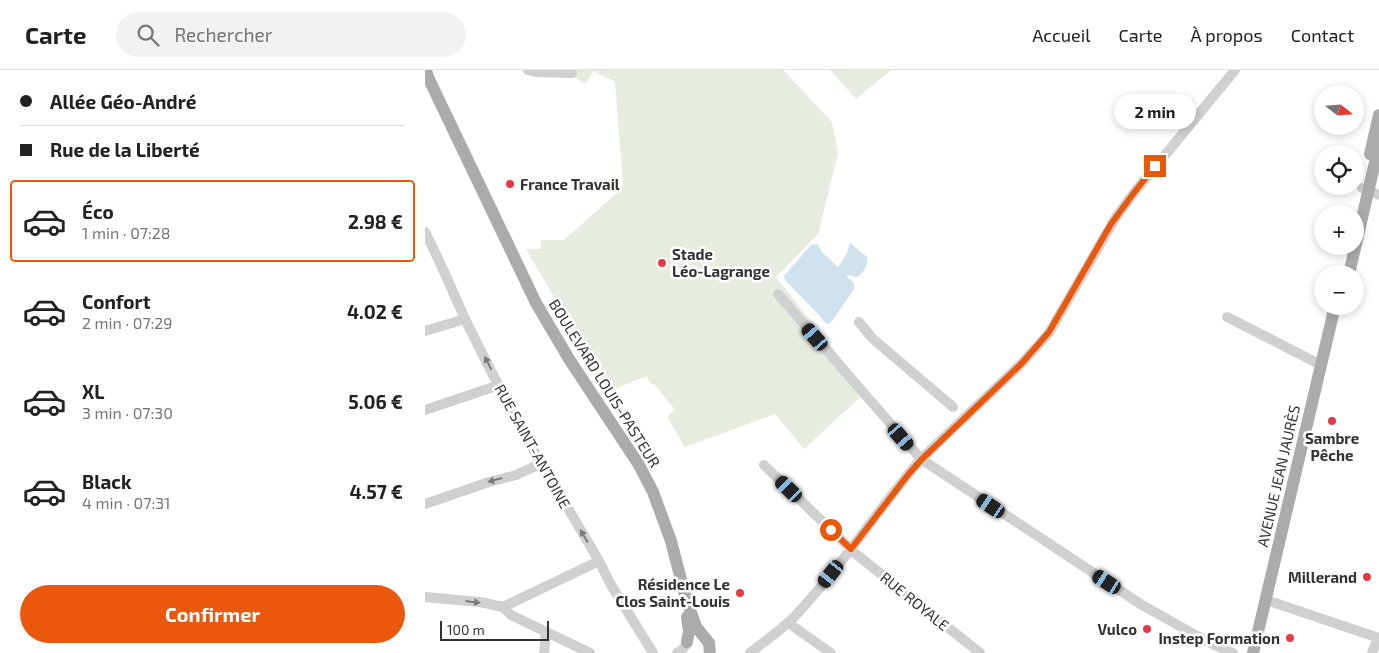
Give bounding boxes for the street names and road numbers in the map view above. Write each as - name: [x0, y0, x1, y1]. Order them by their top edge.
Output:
- street label: BOULEVARD LOUIS-PASTEUR: [546, 296, 664, 470]
- street label: RUE SAINT-ANTOINE: [491, 381, 575, 511]
- street label: AVENUE JEAN JAURÈS: [1253, 403, 1303, 549]
- street label: RUE ROYALE: [877, 568, 953, 634]

